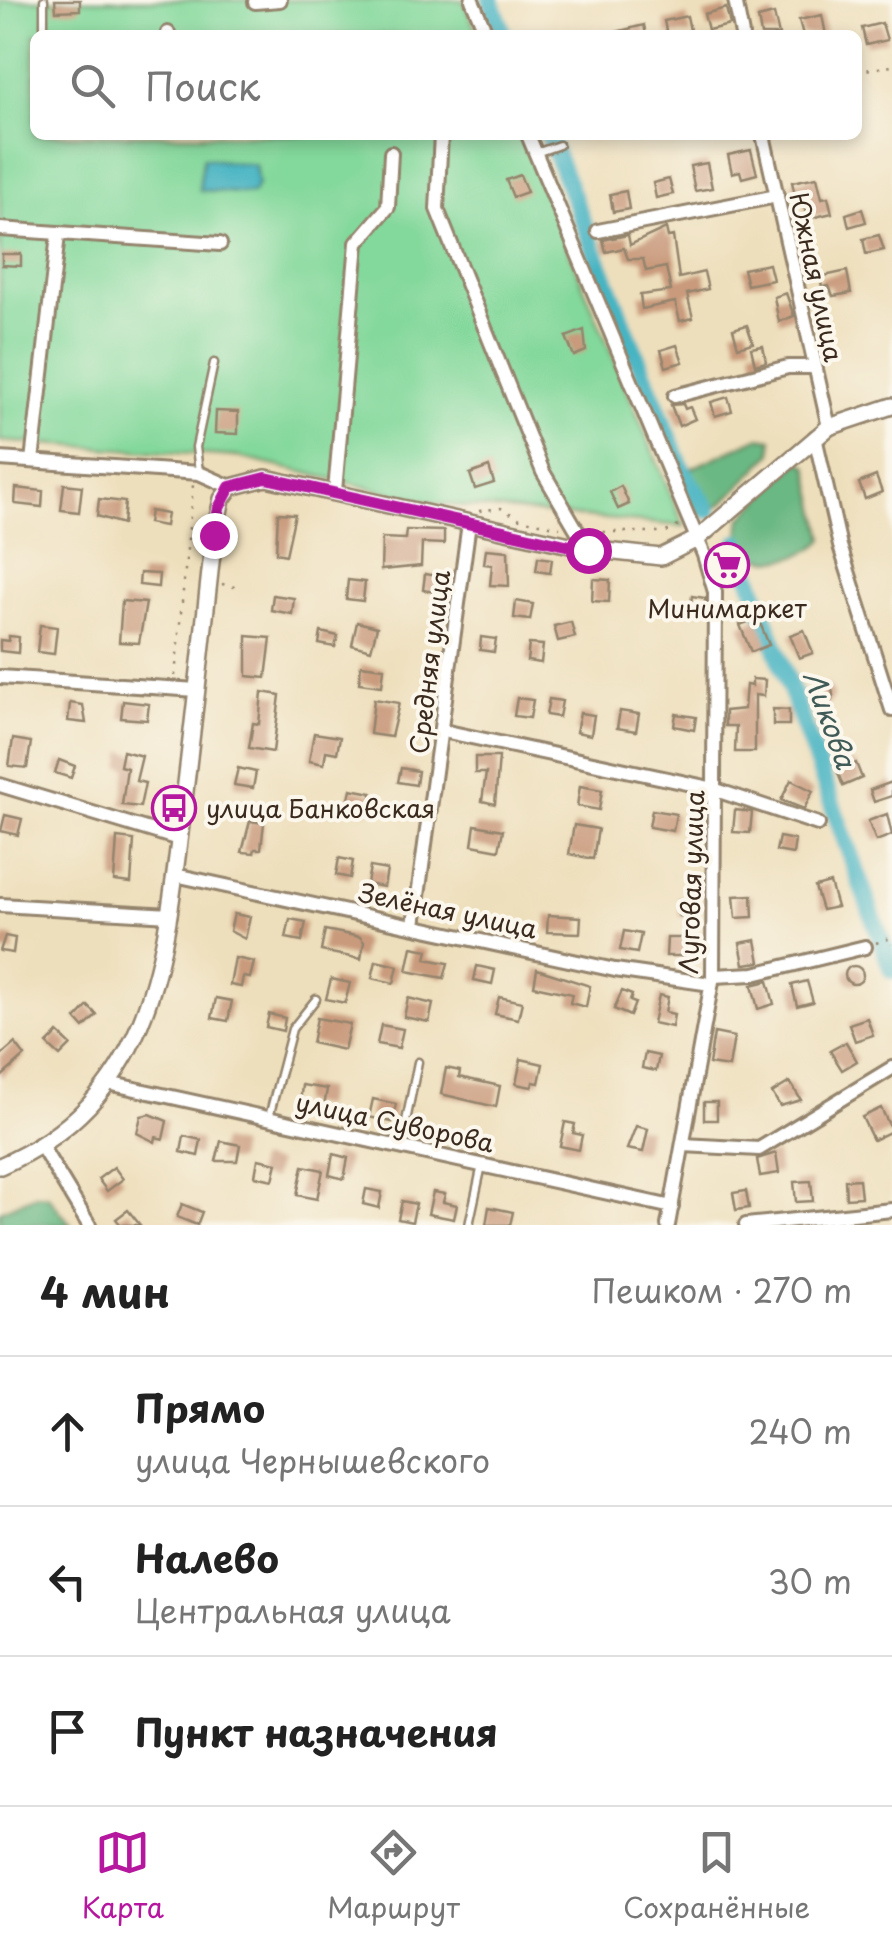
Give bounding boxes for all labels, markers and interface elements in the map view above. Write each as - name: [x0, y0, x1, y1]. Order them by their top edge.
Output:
- search box: [30, 30, 862, 140]
- text: Поиск: [145, 57, 260, 114]
- icon: search: [65, 58, 120, 113]
- street label: Южная улица: [781, 189, 854, 365]
- route end: [192, 513, 238, 559]
- route start: [566, 528, 612, 574]
- supermarket icon: Минимаркет: [704, 542, 750, 588]
- street label: Средняя улица: [399, 568, 459, 756]
- place label: Минимаркет: [647, 589, 808, 627]
- water label: Ликова: [793, 664, 869, 774]
- bus stop icon: улица Банковская: [151, 785, 197, 831]
- place label: улица Банковская: [206, 789, 435, 827]
- street label: Луговая улица: [669, 789, 713, 975]
- street label: Зелёная улица: [355, 873, 541, 948]
- street label: улица Суворова: [292, 1082, 498, 1162]
- text: 4 мин: [40, 1259, 170, 1322]
- text: Пешком · 270 m: [591, 1266, 852, 1314]
- text: Прямо: [135, 1379, 265, 1436]
- icon: ahead: [40, 1404, 95, 1459]
- text: 240 m: [749, 1407, 852, 1455]
- text: улица Чернышевского: [135, 1436, 490, 1484]
- text: Налево: [135, 1529, 279, 1586]
- icon: left: [40, 1554, 95, 1609]
- text: 30 m: [768, 1557, 852, 1605]
- text: Центральная улица: [135, 1586, 451, 1634]
- text: Пункт назначения: [135, 1703, 498, 1760]
- icon: arrive: [40, 1704, 95, 1759]
- tab: Карта: [82, 1825, 164, 1928]
- tab: Маршрут: [327, 1825, 460, 1928]
- tab: Сохранённые: [623, 1825, 810, 1928]

